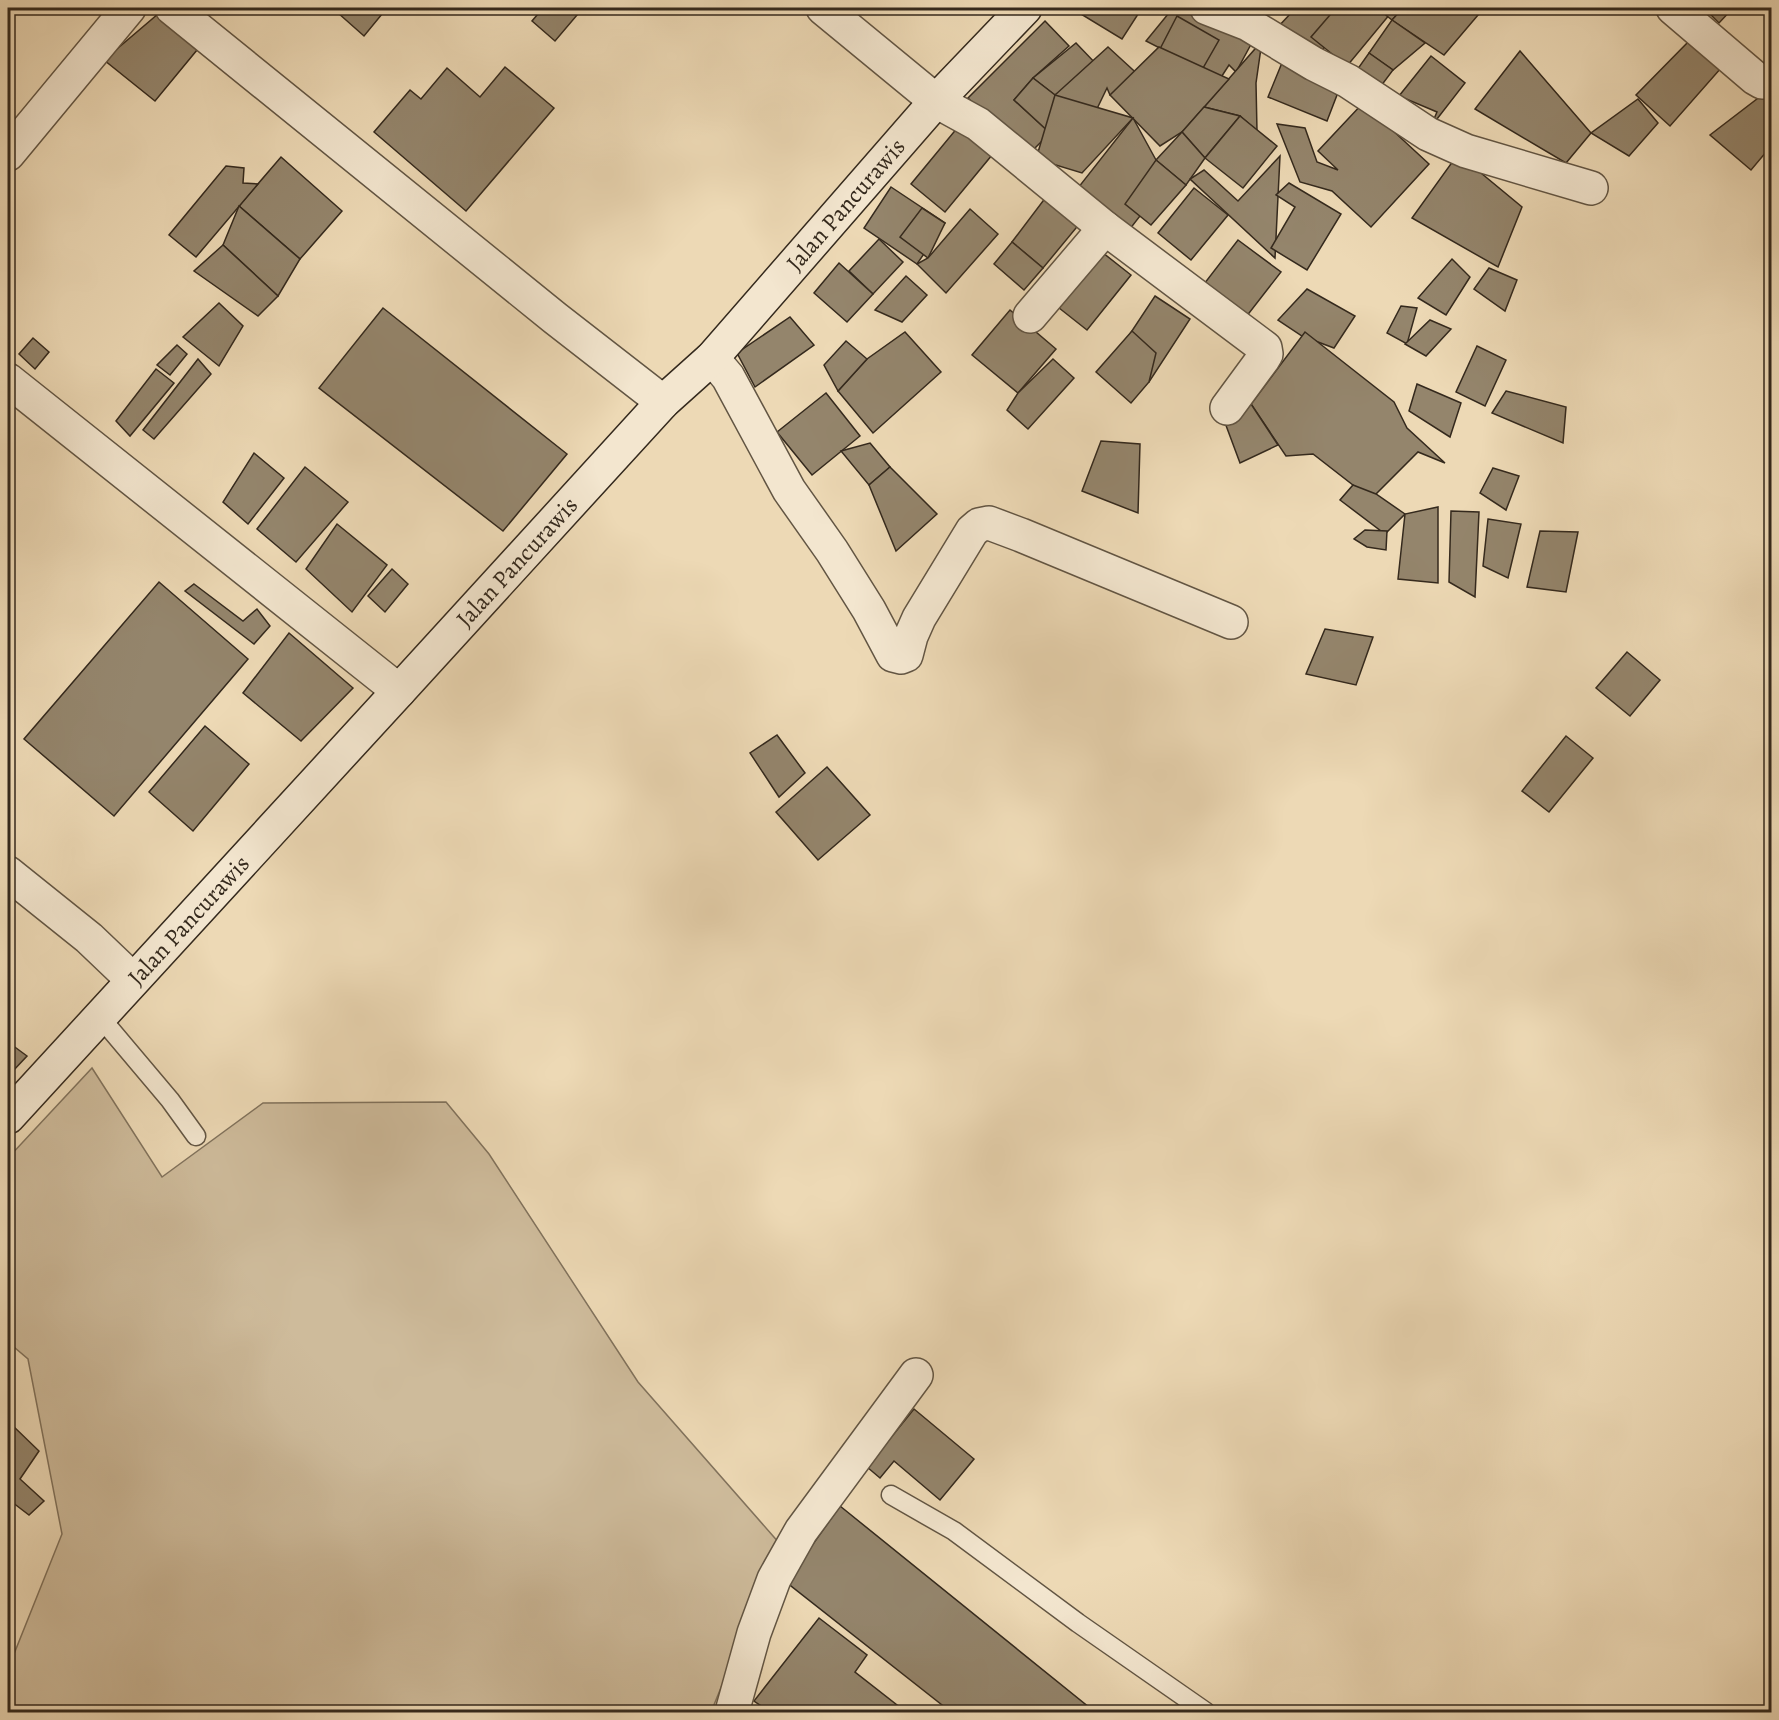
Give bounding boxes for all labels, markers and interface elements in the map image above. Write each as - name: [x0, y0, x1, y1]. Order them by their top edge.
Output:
- street label: Jalan Pancurawis: [779, 131, 912, 278]
- street label: Jalan Pancurawis: [449, 490, 585, 634]
- street label: Jalan Pancurawis: [120, 848, 257, 992]

